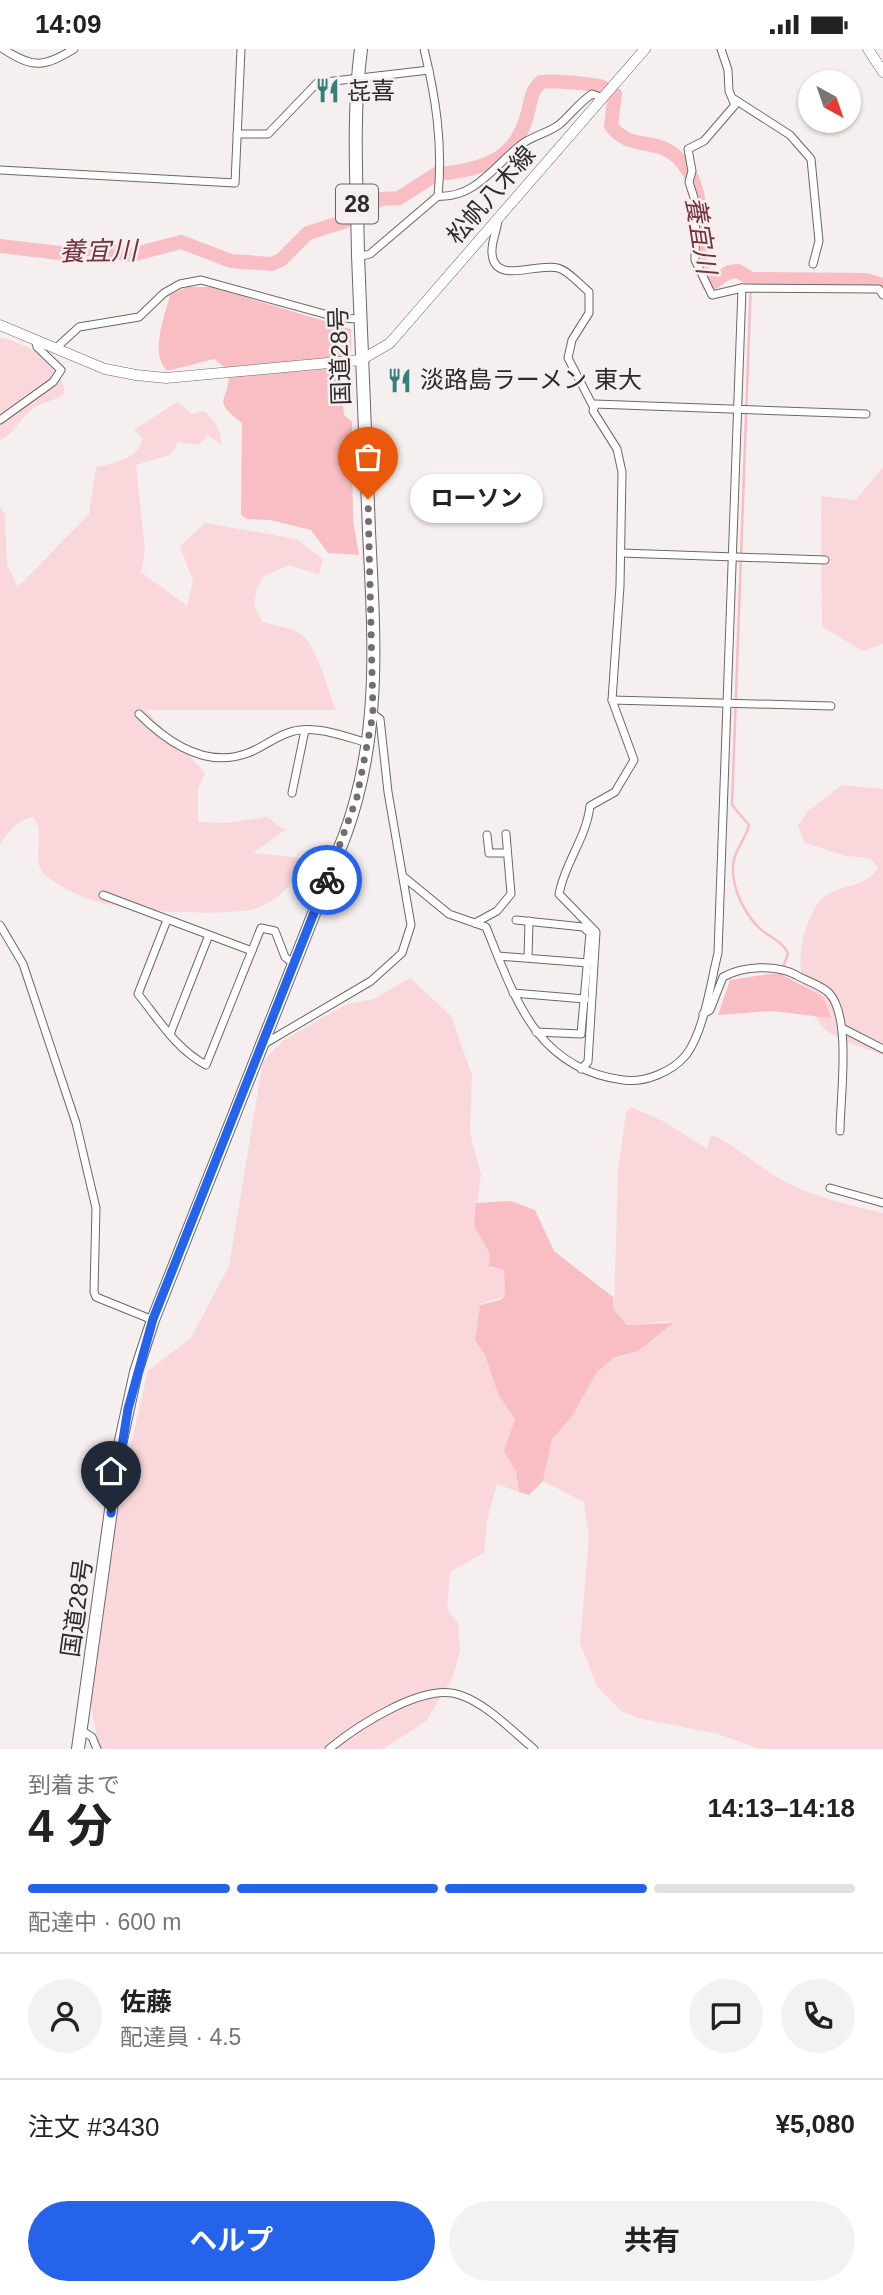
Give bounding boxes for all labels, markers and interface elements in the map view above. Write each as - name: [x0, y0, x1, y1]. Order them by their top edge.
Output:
- text: 14:09: [35, 9, 102, 39]
- north arrow: [798, 70, 861, 133]
- map controls: [798, 70, 861, 133]
- restaurant icon: 㐂喜: [313, 77, 341, 105]
- place label: 㐂喜: [347, 77, 395, 104]
- street label: 松帆八木線: [441, 141, 540, 249]
- road number: 28: [336, 185, 378, 223]
- water label: 養宜川: [680, 194, 722, 279]
- water label: 養宜川: [59, 235, 140, 267]
- street label: 国道28号: [324, 306, 355, 406]
- restaurant icon: 淡路島ラーメン 東大: [386, 366, 414, 394]
- place label: 淡路島ラーメン 東大: [420, 366, 642, 393]
- pin: [338, 427, 398, 499]
- icon: bag: [349, 438, 387, 476]
- callout: ローソン: [410, 475, 543, 524]
- text: ローソン: [431, 485, 523, 511]
- courier: [292, 845, 362, 915]
- icon: bike: [308, 861, 346, 899]
- pin: [81, 1441, 141, 1513]
- icon: home: [92, 1452, 130, 1490]
- street label: 国道28号: [56, 1557, 97, 1659]
- text: 到着まで: [28, 1772, 120, 1798]
- text: 14:13–14:18: [708, 1793, 855, 1823]
- text: 4 分: [28, 1800, 112, 1852]
- text: 配達中 · 600 m: [28, 1909, 181, 1935]
- button: person: [28, 1979, 102, 2053]
- button: chat: [689, 1979, 763, 2053]
- button: phone: [781, 1979, 855, 2053]
- text: 佐藤: [120, 1987, 172, 2017]
- text: 配達員 · 4.5: [120, 2024, 241, 2050]
- text: ¥5,080: [775, 2109, 855, 2139]
- text: 注文 #3430: [28, 2112, 160, 2142]
- button: ヘルプ: [28, 2201, 435, 2281]
- button: 共有: [449, 2201, 855, 2281]

